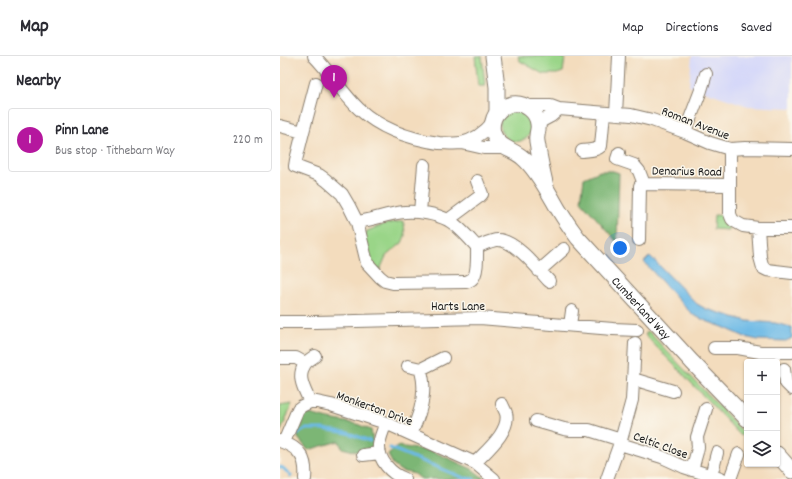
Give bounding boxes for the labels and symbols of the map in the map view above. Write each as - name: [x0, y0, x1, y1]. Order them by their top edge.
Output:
- pin: 1: [321, 65, 347, 98]
- street label: Roman Avenue: [658, 103, 732, 146]
- street label: Denarius Road: [652, 162, 722, 183]
- your location: [610, 238, 630, 258]
- street label: Cumberland Way: [606, 273, 675, 346]
- street label: Harts Lane: [431, 298, 485, 317]
- street label: Monkerton Drive: [333, 387, 415, 432]
- street label: Celtic Close: [630, 428, 690, 465]

